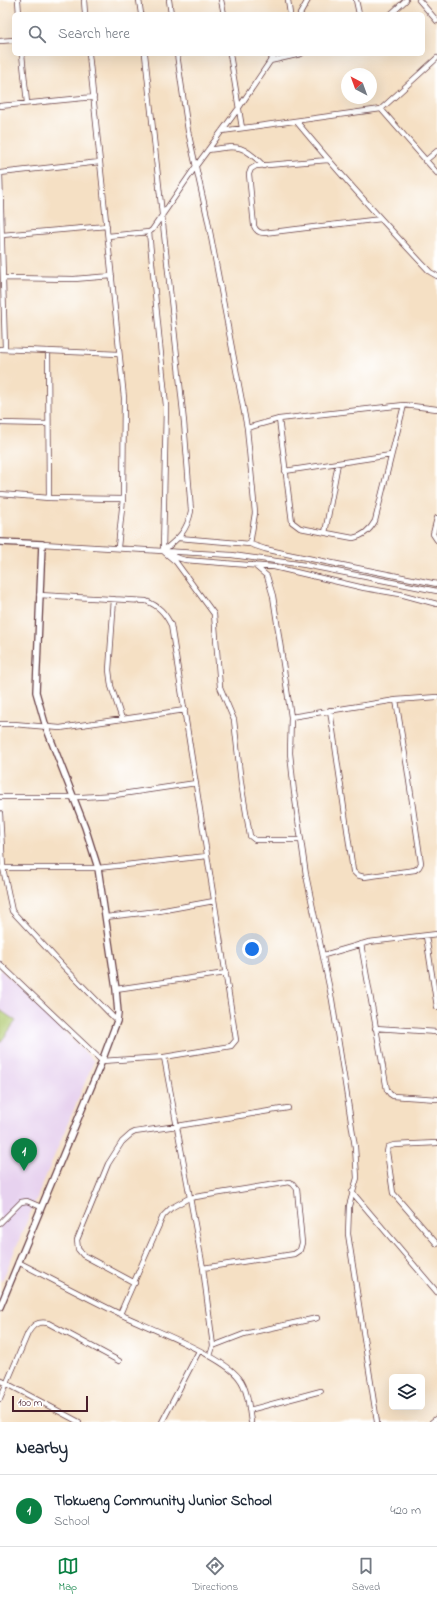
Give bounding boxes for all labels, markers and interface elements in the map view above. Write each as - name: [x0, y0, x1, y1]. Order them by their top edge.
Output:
- search box: [12, 12, 425, 56]
- icon: search: [26, 23, 48, 45]
- text: Search here: [58, 23, 130, 45]
- north arrow: [341, 68, 377, 104]
- your location: [242, 939, 262, 959]
- pin: 1: [11, 1138, 37, 1171]
- map controls: [389, 1374, 425, 1410]
- button: layers: [389, 1374, 425, 1410]
- scale bar: [12, 1394, 88, 1413]
- text: 100 m: [18, 1395, 42, 1411]
- text: Nearby: [16, 1436, 68, 1461]
- text: Tlokweng Community Junior School: [54, 1490, 272, 1512]
- text: 1: [27, 1501, 31, 1520]
- text: 420 m: [390, 1501, 421, 1520]
- text: School: [54, 1512, 90, 1531]
- tab: Map: [57, 1555, 79, 1595]
- tab: Directions: [192, 1555, 238, 1595]
- tab: Saved: [352, 1555, 380, 1595]

